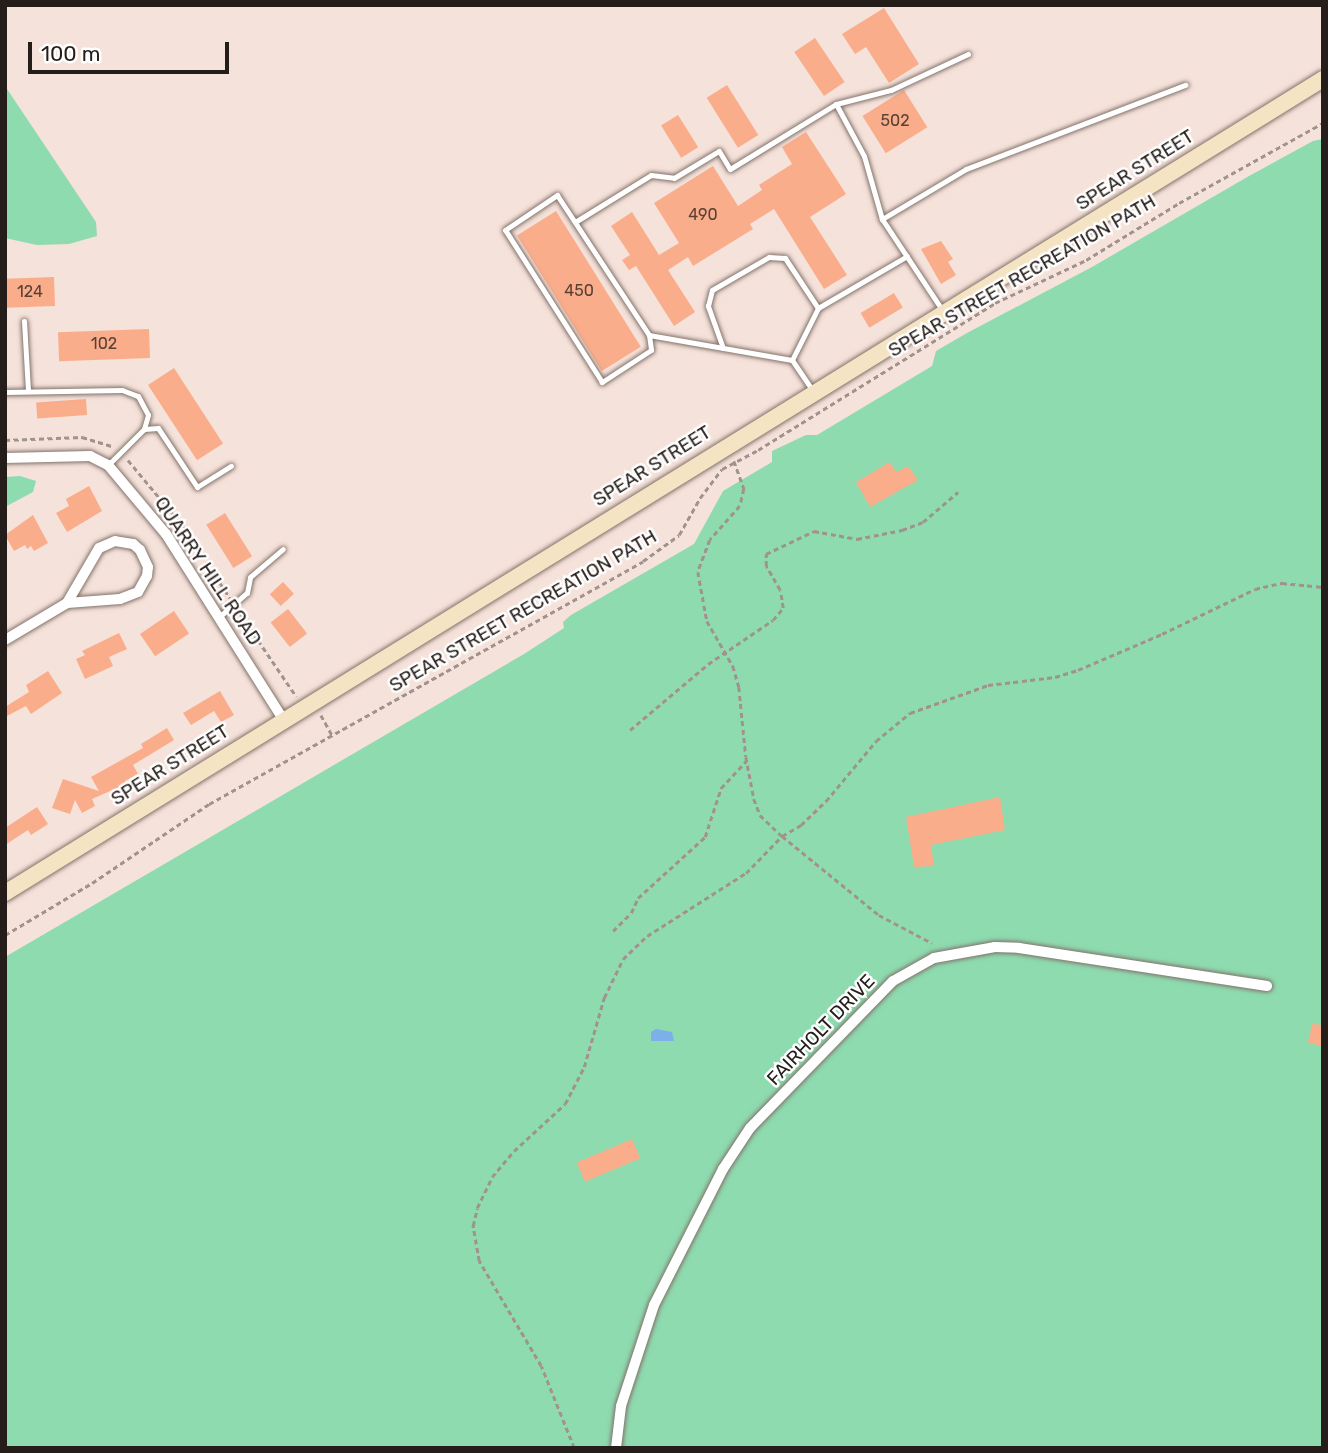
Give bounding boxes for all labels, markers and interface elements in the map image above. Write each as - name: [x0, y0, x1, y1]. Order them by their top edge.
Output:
- scale bar: [32, 28, 233, 72]
- text: 100 m: [41, 41, 100, 66]
- house number: 502: [880, 111, 910, 131]
- street label: SPEAR STREET: [1072, 125, 1198, 215]
- street label: SPEAR STREET RECREATION PATH: [884, 190, 1160, 362]
- house number: 490: [688, 205, 718, 225]
- house number: 450: [564, 281, 594, 301]
- house number: 124: [17, 282, 43, 302]
- house number: 102: [91, 334, 117, 354]
- street label: SPEAR STREET: [589, 421, 715, 511]
- street label: QUARRY HILL ROAD: [149, 492, 267, 650]
- street label: SPEAR STREET RECREATION PATH: [385, 525, 661, 697]
- street label: SPEAR STREET: [107, 720, 233, 810]
- street label: FAIRHOLT DRIVE: [762, 970, 880, 1090]

